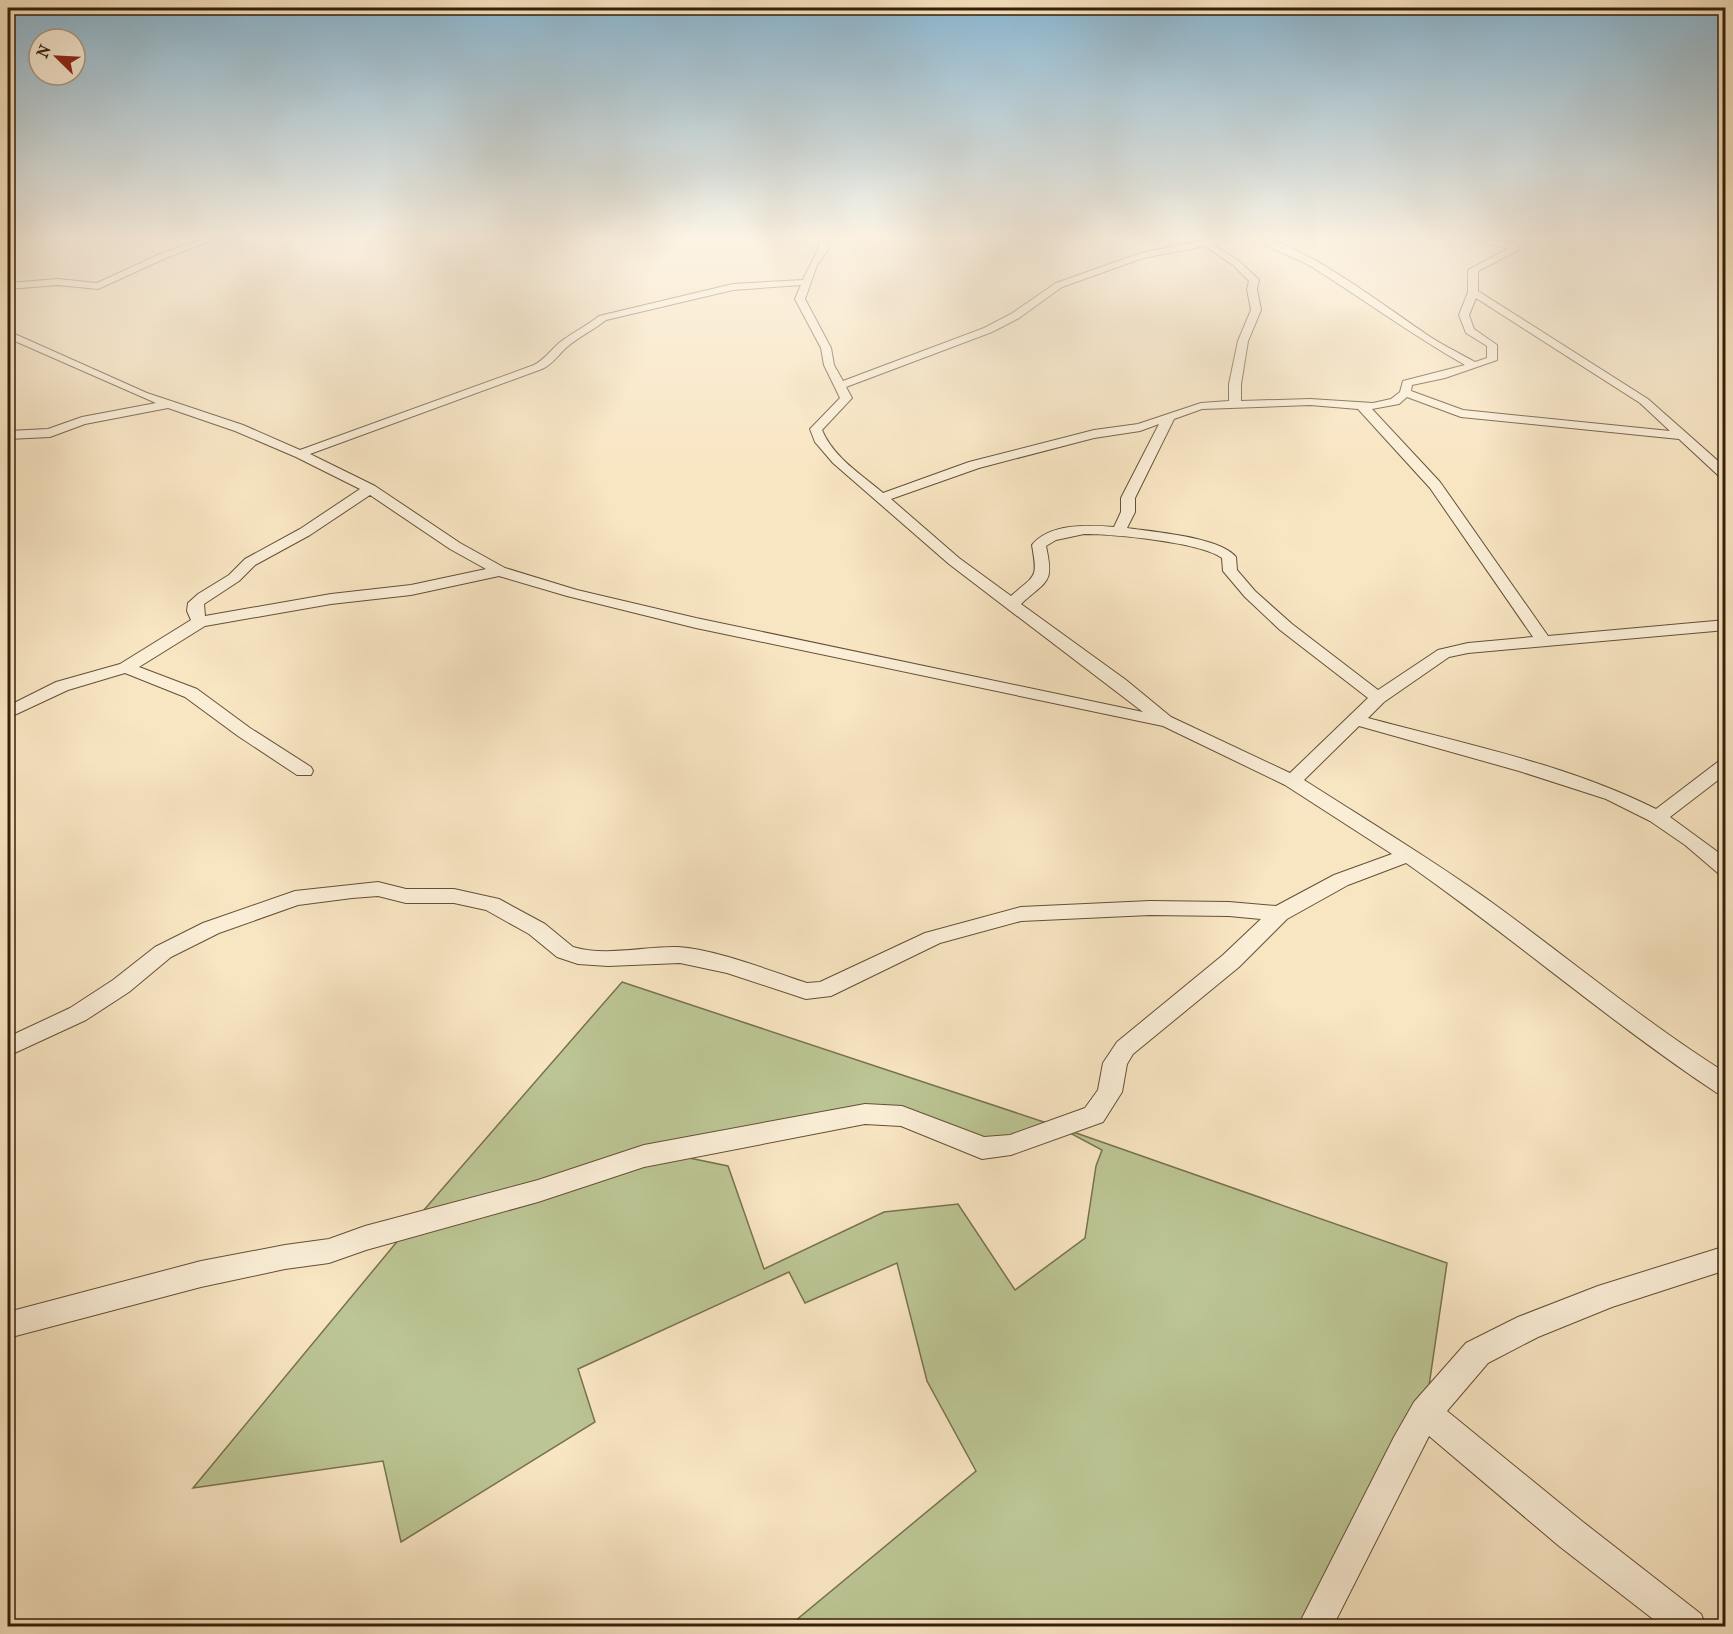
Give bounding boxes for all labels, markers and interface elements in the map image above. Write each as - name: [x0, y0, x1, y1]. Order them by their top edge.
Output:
- north arrow: [27, 27, 87, 87]
- text: N: [33, 41, 55, 61]

